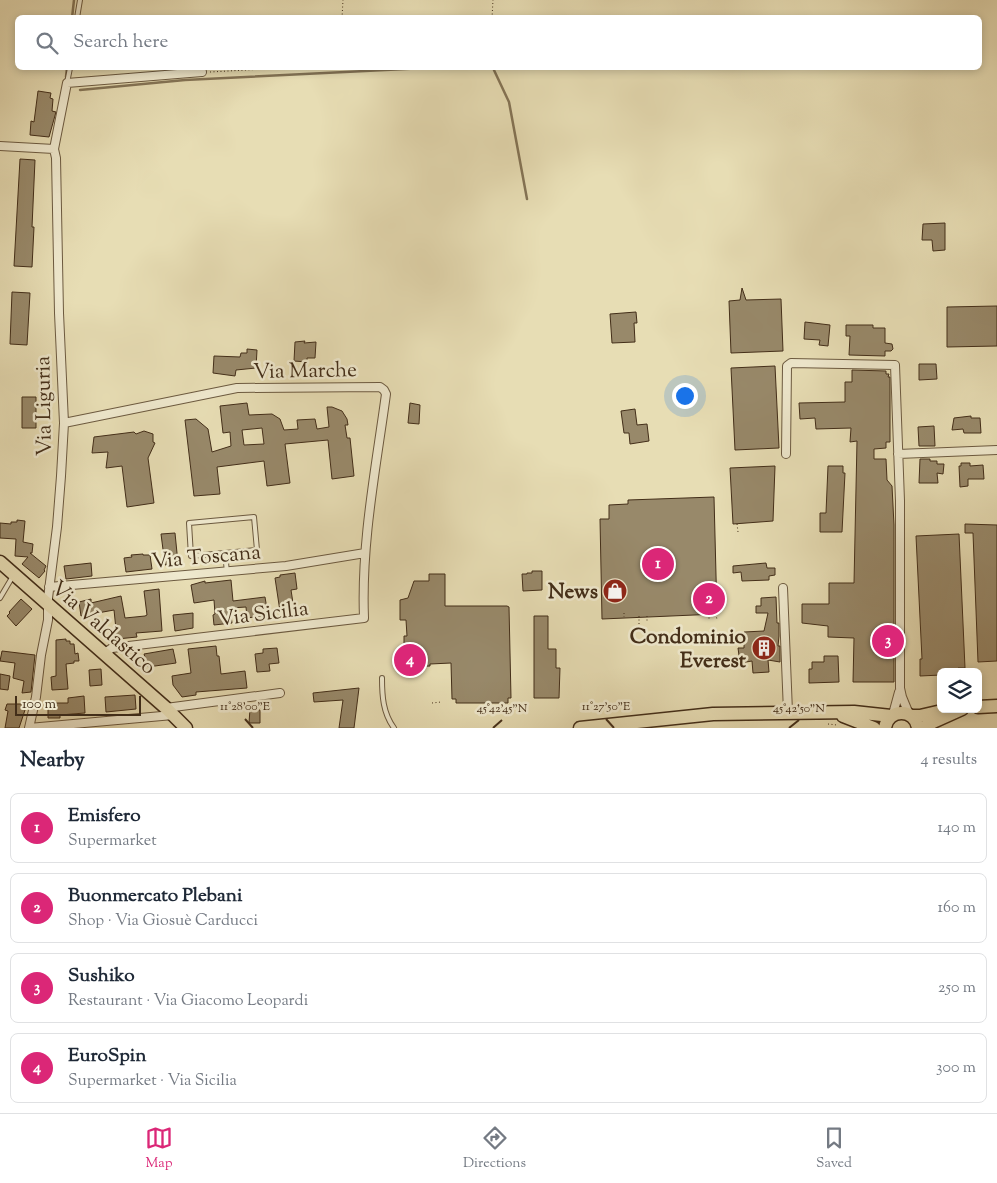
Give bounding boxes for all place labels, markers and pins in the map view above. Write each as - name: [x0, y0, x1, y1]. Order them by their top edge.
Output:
- pin: 1: [642, 545, 674, 583]
- place label: News: [548, 578, 598, 608]
- shop icon: News: [602, 578, 628, 604]
- pin: 2: [693, 580, 725, 618]
- pin: 3: [872, 622, 904, 660]
- place label: Condominio Everest: [630, 623, 747, 677]
- building icon: Condominio Everest: [751, 635, 777, 661]
- pin: 4: [394, 641, 426, 679]

